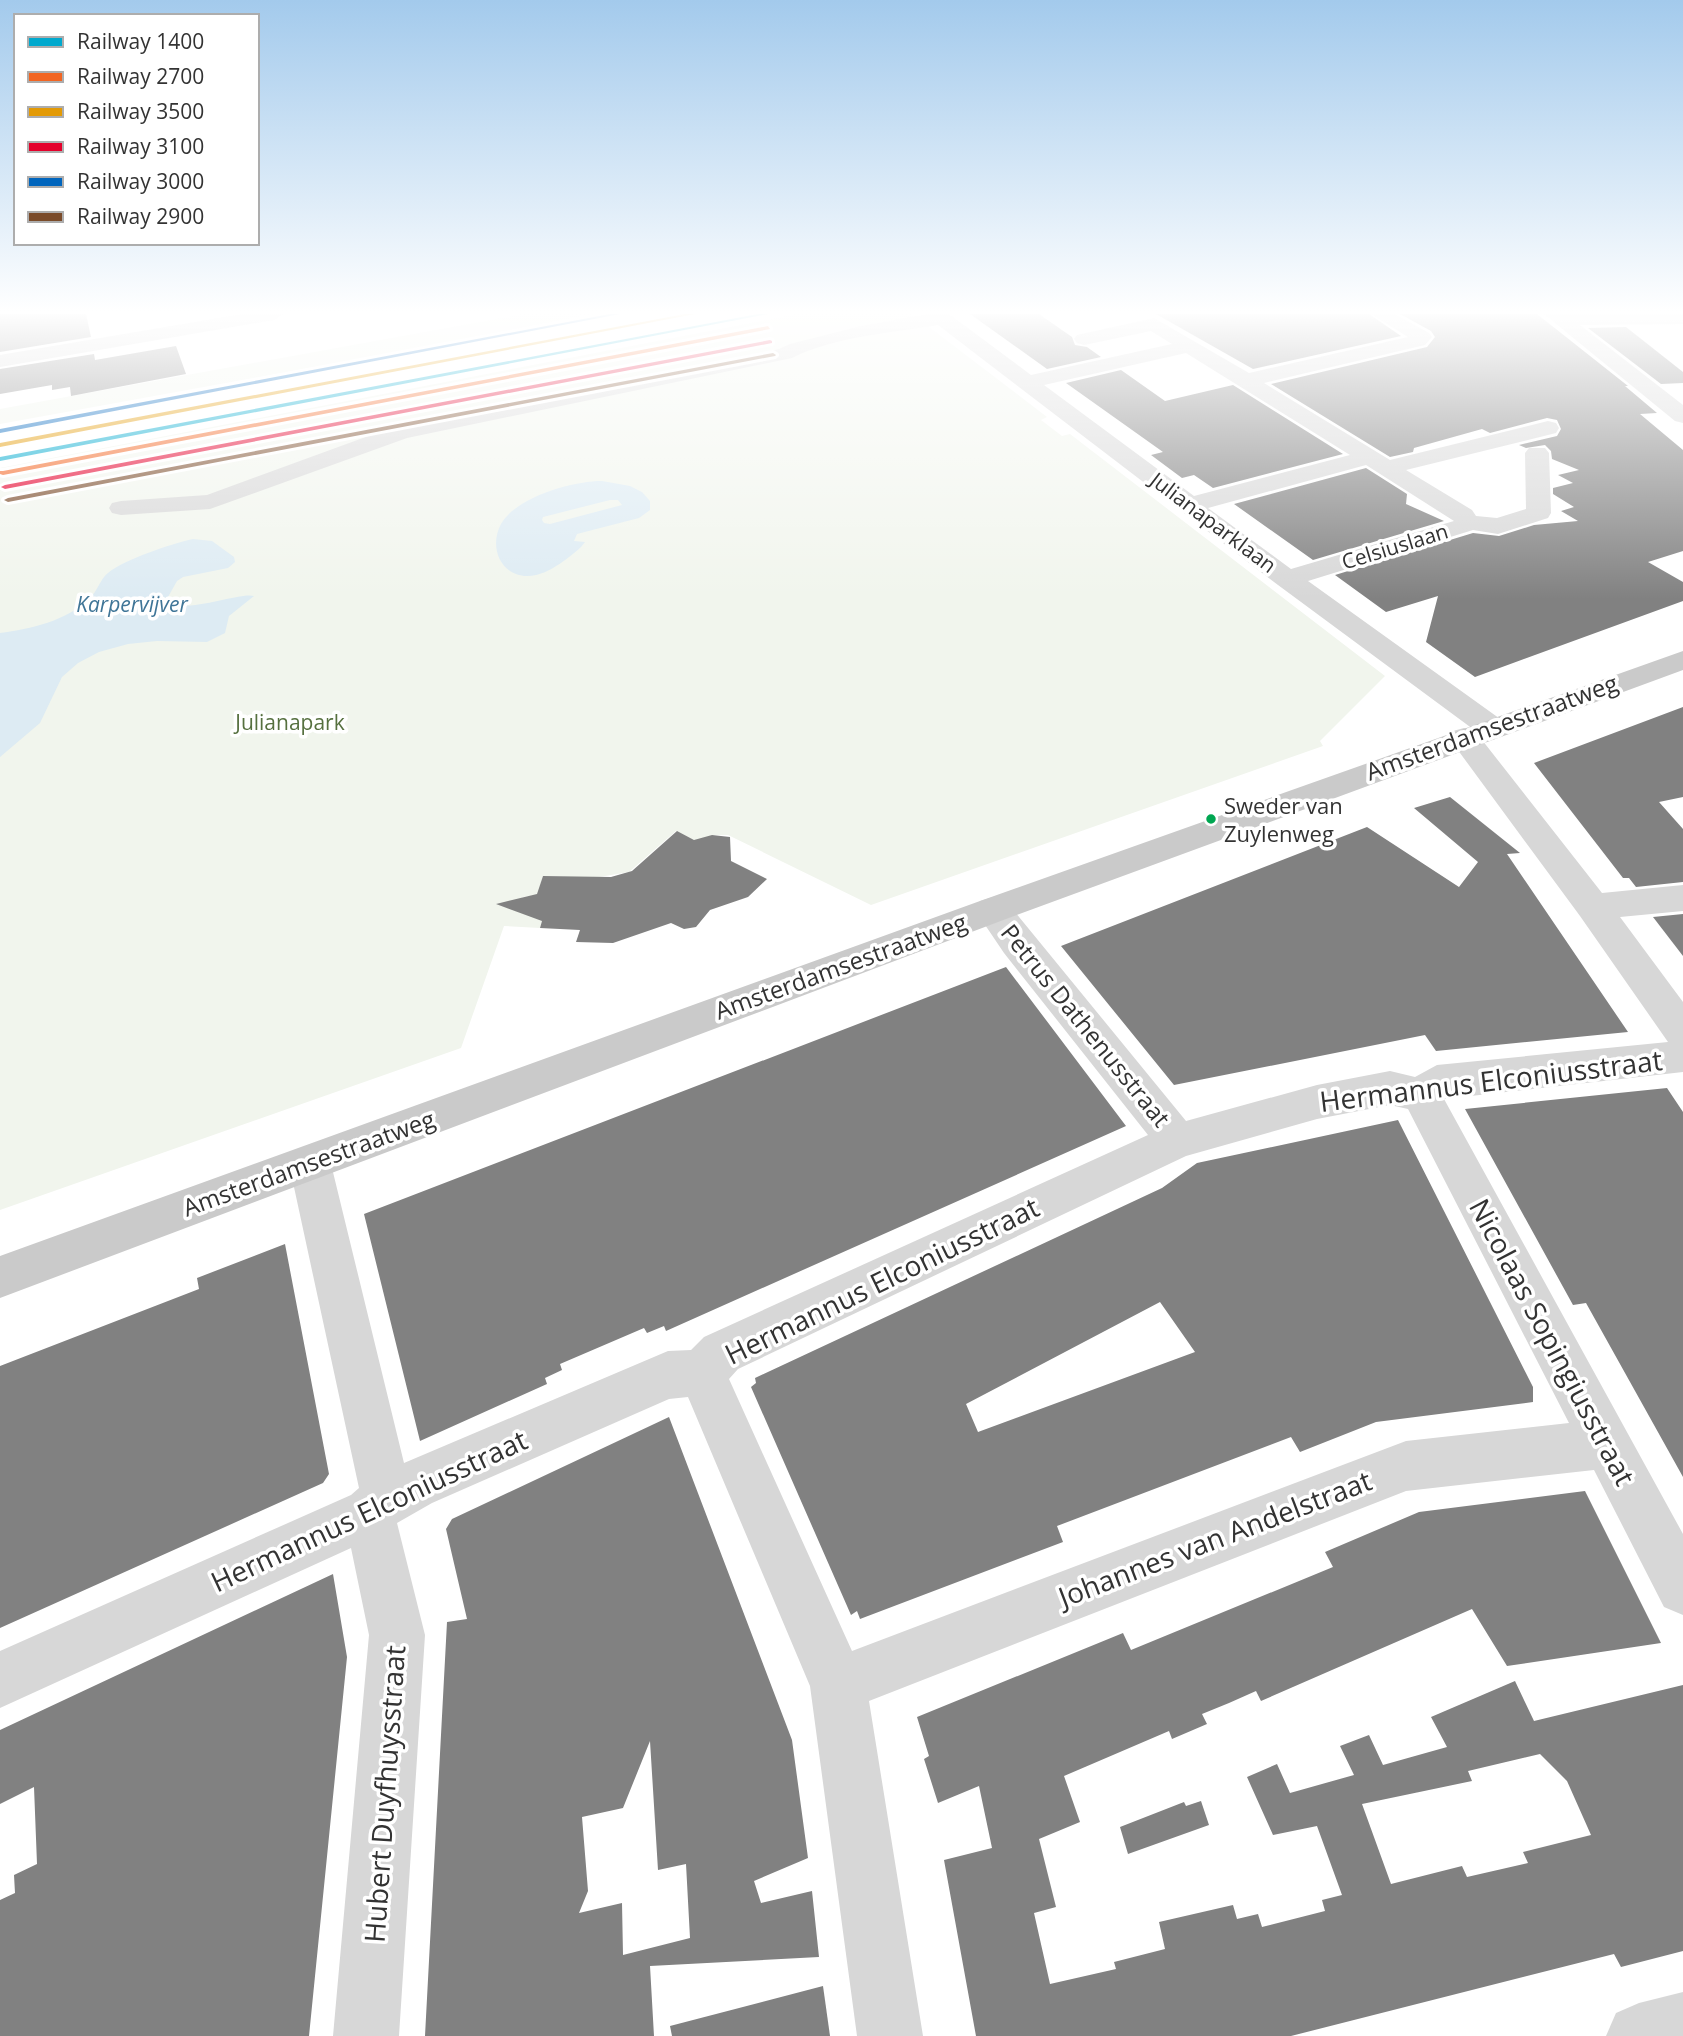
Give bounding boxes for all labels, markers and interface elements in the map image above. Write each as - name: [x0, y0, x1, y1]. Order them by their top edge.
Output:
- legend: [14, 14, 259, 245]
- text: Railway 1400: [77, 27, 204, 55]
- text: Railway 2700: [77, 62, 204, 90]
- text: Railway 3500: [77, 97, 204, 125]
- text: Railway 3100: [77, 132, 204, 160]
- text: Railway 3000: [77, 167, 204, 195]
- text: Railway 2900: [77, 202, 204, 230]
- street label: Julianaparklaan: [1143, 464, 1282, 579]
- street label: Celsiuslaan: [1338, 517, 1451, 576]
- water label: Karpervijver: [76, 590, 188, 618]
- street label: Amsterdamsestraatweg: [1361, 666, 1622, 788]
- park label: Julianapark: [233, 708, 345, 736]
- place label: Sweder van Zuylenweg: [1224, 790, 1343, 848]
- marker: Sweder van Zuylenweg: [1204, 812, 1218, 826]
- street label: Amsterdamsestraatweg: [710, 905, 971, 1027]
- street label: Petrus Dathenusstraat: [994, 917, 1178, 1133]
- street label: Hermannus Elconiusstraat: [1317, 1040, 1664, 1120]
- street label: Amsterdamsestraatweg: [178, 1102, 439, 1224]
- street label: Hermannus Elconiusstraat: [718, 1187, 1045, 1373]
- street label: Nicolaas Sopingiusstraat: [1461, 1192, 1645, 1491]
- street label: Hermannus Elconiusstraat: [204, 1420, 533, 1600]
- street label: Johannes van Andelstraat: [1050, 1461, 1377, 1616]
- street label: Hubert Duyfhuysstraat: [355, 1644, 413, 1944]

